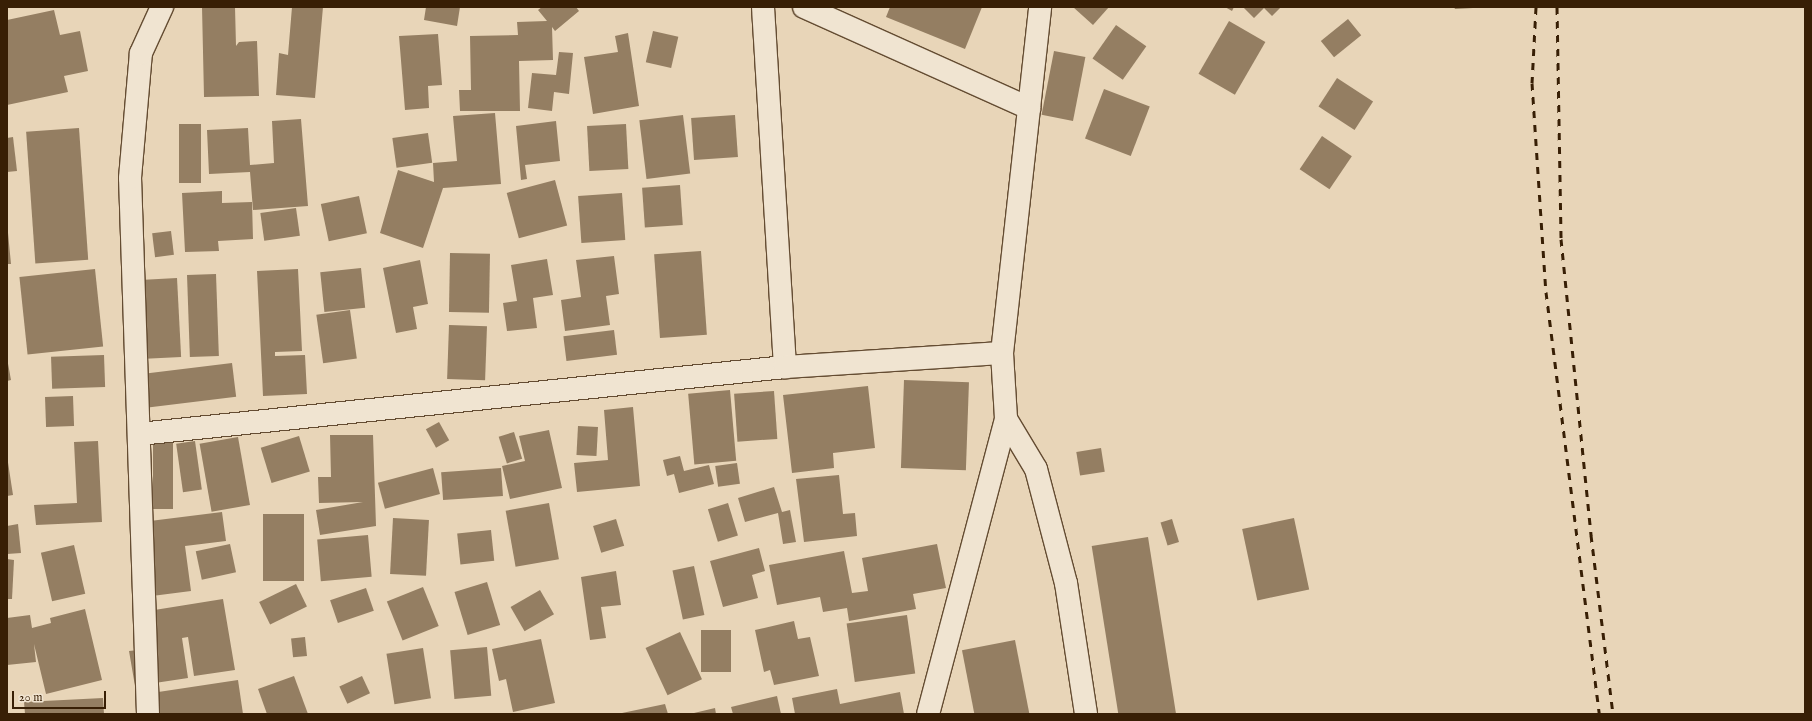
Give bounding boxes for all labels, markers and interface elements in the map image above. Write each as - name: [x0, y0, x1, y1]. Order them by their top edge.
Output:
- scale bar: [14, 683, 108, 709]
- text: 20 m: [19, 690, 42, 705]

